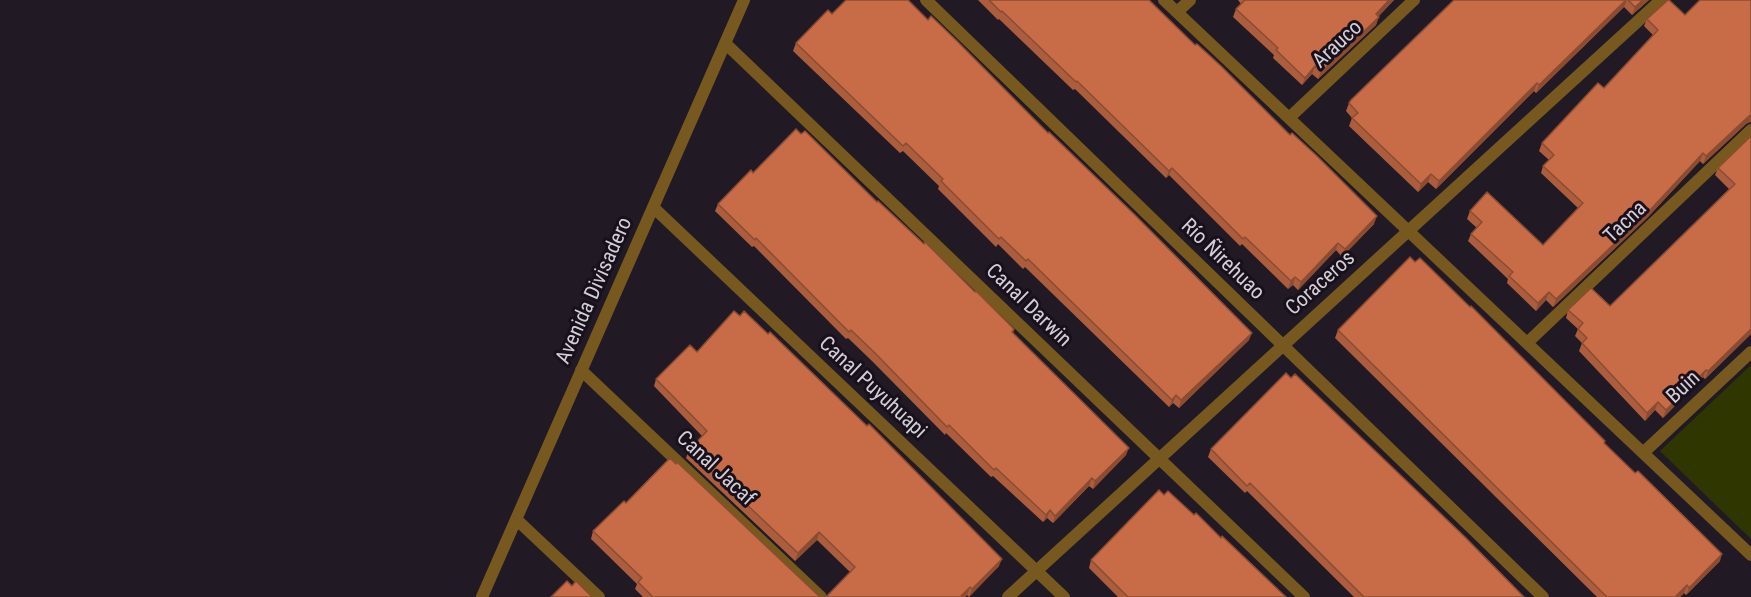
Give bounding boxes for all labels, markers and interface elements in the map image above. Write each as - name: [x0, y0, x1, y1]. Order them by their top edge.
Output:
- street label: Arauco: [1308, 16, 1368, 74]
- street label: Tacna: [1599, 197, 1653, 249]
- street label: Avenida Divisadero: [551, 214, 639, 368]
- street label: Río Ñirehuao: [1175, 214, 1269, 306]
- street label: Coraceros: [1281, 246, 1361, 322]
- street label: Canal Darwin: [980, 259, 1076, 353]
- street label: Canal Puyuhuapi: [813, 332, 931, 444]
- street label: Buin: [1662, 366, 1706, 410]
- street label: Canal Jacaf: [670, 426, 760, 512]

